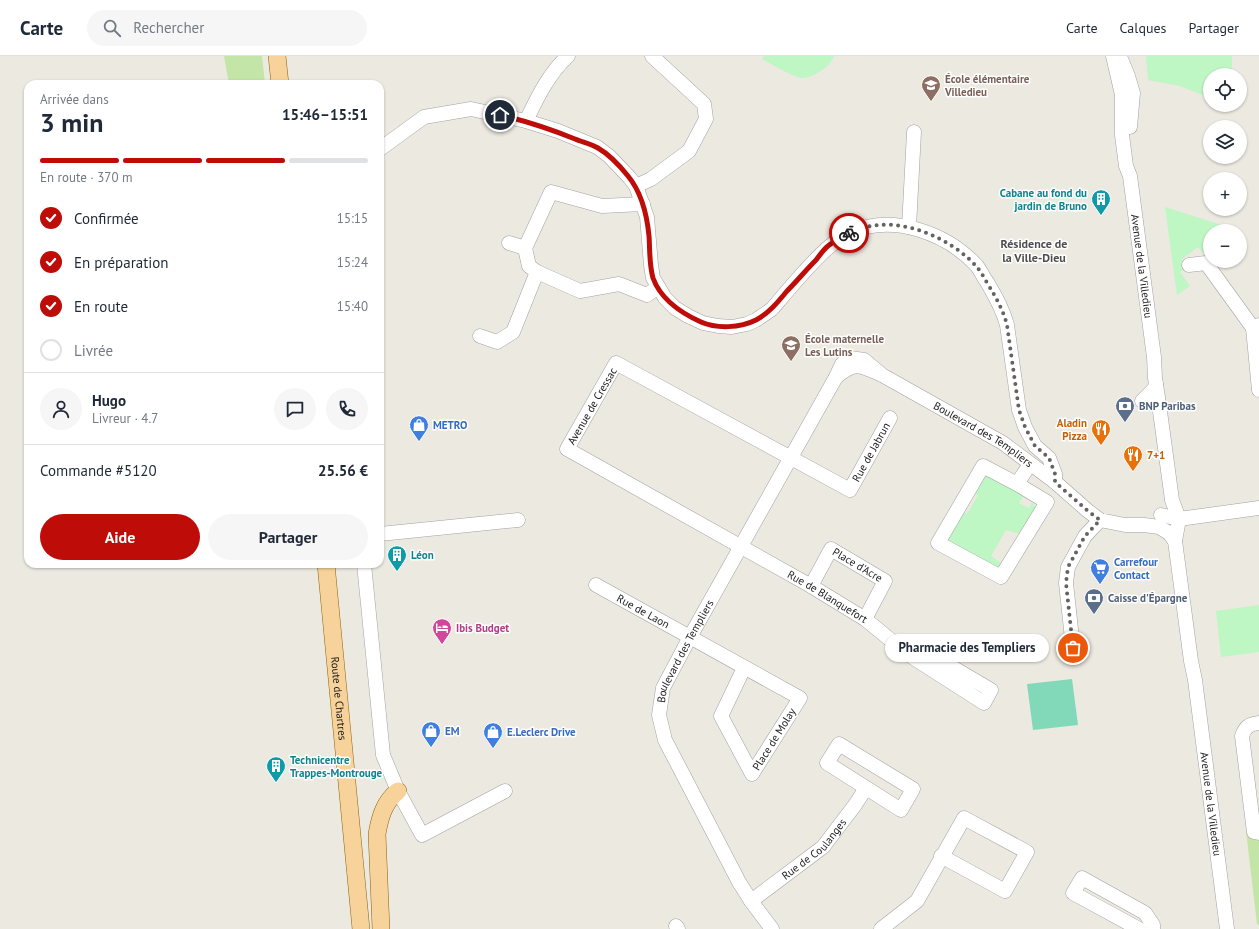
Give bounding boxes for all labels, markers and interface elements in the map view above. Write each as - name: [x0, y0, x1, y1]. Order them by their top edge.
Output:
- search box: [87, 10, 367, 46]
- text: Carte: [20, 16, 63, 40]
- icon: search: [101, 17, 123, 39]
- text: Rechercher: [133, 18, 204, 37]
- text: Carte: [1066, 19, 1098, 37]
- text: Calques: [1120, 19, 1166, 37]
- text: Partager: [1188, 19, 1239, 37]
- map controls: [1203, 68, 1247, 268]
- button: locate: [1203, 68, 1247, 112]
- place label: École élémentaire Villedieu: [944, 72, 1030, 99]
- school or university icon: École élémentaire Villedieu: [920, 74, 942, 102]
- text: Arrivée dans: [40, 91, 109, 108]
- pin: [483, 98, 517, 132]
- icon: home: [489, 104, 511, 126]
- text: 15:46–15:51: [282, 105, 368, 124]
- text: 3 min: [40, 106, 103, 139]
- button: layers: [1203, 120, 1247, 164]
- text: En route · 370 m: [40, 169, 133, 186]
- button: +: [1203, 172, 1247, 216]
- place label: Cabane au fond du jardin de Bruno: [1000, 186, 1087, 213]
- building icon: Cabane au fond du jardin de Bruno: [1090, 188, 1112, 216]
- icon: check: [40, 207, 62, 229]
- text: Confirmée: [74, 209, 139, 228]
- text: 15:15: [337, 210, 368, 227]
- courier: [829, 213, 869, 253]
- street label: Avenue de la Villedieu: [1128, 213, 1156, 319]
- icon: bike: [838, 222, 860, 244]
- button: −: [1203, 224, 1247, 268]
- district label: Résidence de la Ville-Dieu: [1001, 236, 1067, 265]
- icon: check: [40, 251, 62, 273]
- text: En préparation: [74, 253, 169, 272]
- text: 15:24: [337, 254, 368, 271]
- icon: check: [40, 295, 62, 317]
- text: En route: [74, 297, 128, 316]
- text: 15:40: [337, 298, 368, 315]
- place label: École maternelle Les Lutins: [805, 332, 884, 359]
- school or university icon: École maternelle Les Lutins: [780, 334, 802, 362]
- text: Livrée: [74, 341, 113, 360]
- street label: Avenue de Cressac: [564, 365, 620, 447]
- button: person: [40, 388, 82, 430]
- button: chat: [274, 388, 316, 430]
- button: phone: [326, 388, 368, 430]
- text: Hugo: [92, 391, 126, 410]
- bank icon: BNP Paribas: [1114, 395, 1136, 423]
- street label: Boulevard des Templiers: [931, 398, 1036, 470]
- place label: BNP Paribas: [1139, 399, 1196, 413]
- text: Livreur · 4.7: [92, 410, 158, 427]
- shop icon: METRO: [408, 414, 430, 442]
- place label: Aladin Pizza: [1057, 416, 1087, 443]
- place label: METRO: [433, 418, 467, 432]
- restaurant icon: Aladin Pizza: [1090, 418, 1112, 446]
- street label: Rue de Jabrun: [849, 420, 893, 484]
- restaurant icon: 7+1: [1122, 444, 1144, 472]
- place label: 7+1: [1147, 448, 1165, 462]
- text: Commande #5120: [40, 461, 157, 480]
- text: 25.56 €: [318, 461, 368, 480]
- button: Aide: [40, 514, 200, 560]
- button: Partager: [208, 514, 368, 560]
- building icon: Léon: [386, 544, 408, 572]
- street label: Place d'Acre: [830, 545, 885, 585]
- place label: Léon: [411, 548, 434, 562]
- place label: Carrefour Contact: [1114, 555, 1158, 582]
- supermarket icon: Carrefour Contact: [1089, 557, 1111, 585]
- street label: Rue de Blanquefort: [785, 567, 870, 626]
- bank icon: Caisse d'Épargne: [1083, 587, 1105, 615]
- street label: Rue de Laon: [614, 591, 672, 631]
- place label: Caisse d'Épargne: [1108, 591, 1188, 605]
- street label: Boulevard des Templiers: [654, 597, 717, 704]
- hotel icon: Ibis Budget: [431, 617, 453, 645]
- place label: Ibis Budget: [456, 621, 509, 635]
- pin: [1056, 631, 1090, 665]
- callout: Pharmacie des Templiers: [885, 634, 1049, 662]
- icon: bag: [1062, 637, 1084, 659]
- text: Pharmacie des Templiers: [898, 639, 1036, 656]
- street label: Route de Chartres: [328, 656, 350, 741]
- street label: Place de Molay: [749, 704, 799, 773]
- shop icon: EM: [420, 720, 442, 748]
- shop icon: E.Leclerc Drive: [482, 721, 504, 749]
- place label: EM: [445, 724, 460, 738]
- place label: E.Leclerc Drive: [507, 725, 576, 739]
- street label: Avenue de la Villedieu: [1197, 751, 1225, 857]
- place label: Technicentre Trappes-Montrouge: [290, 753, 383, 780]
- building icon: Technicentre Trappes-Montrouge: [265, 755, 287, 783]
- street label: Rue de Coulanges: [779, 815, 849, 883]

